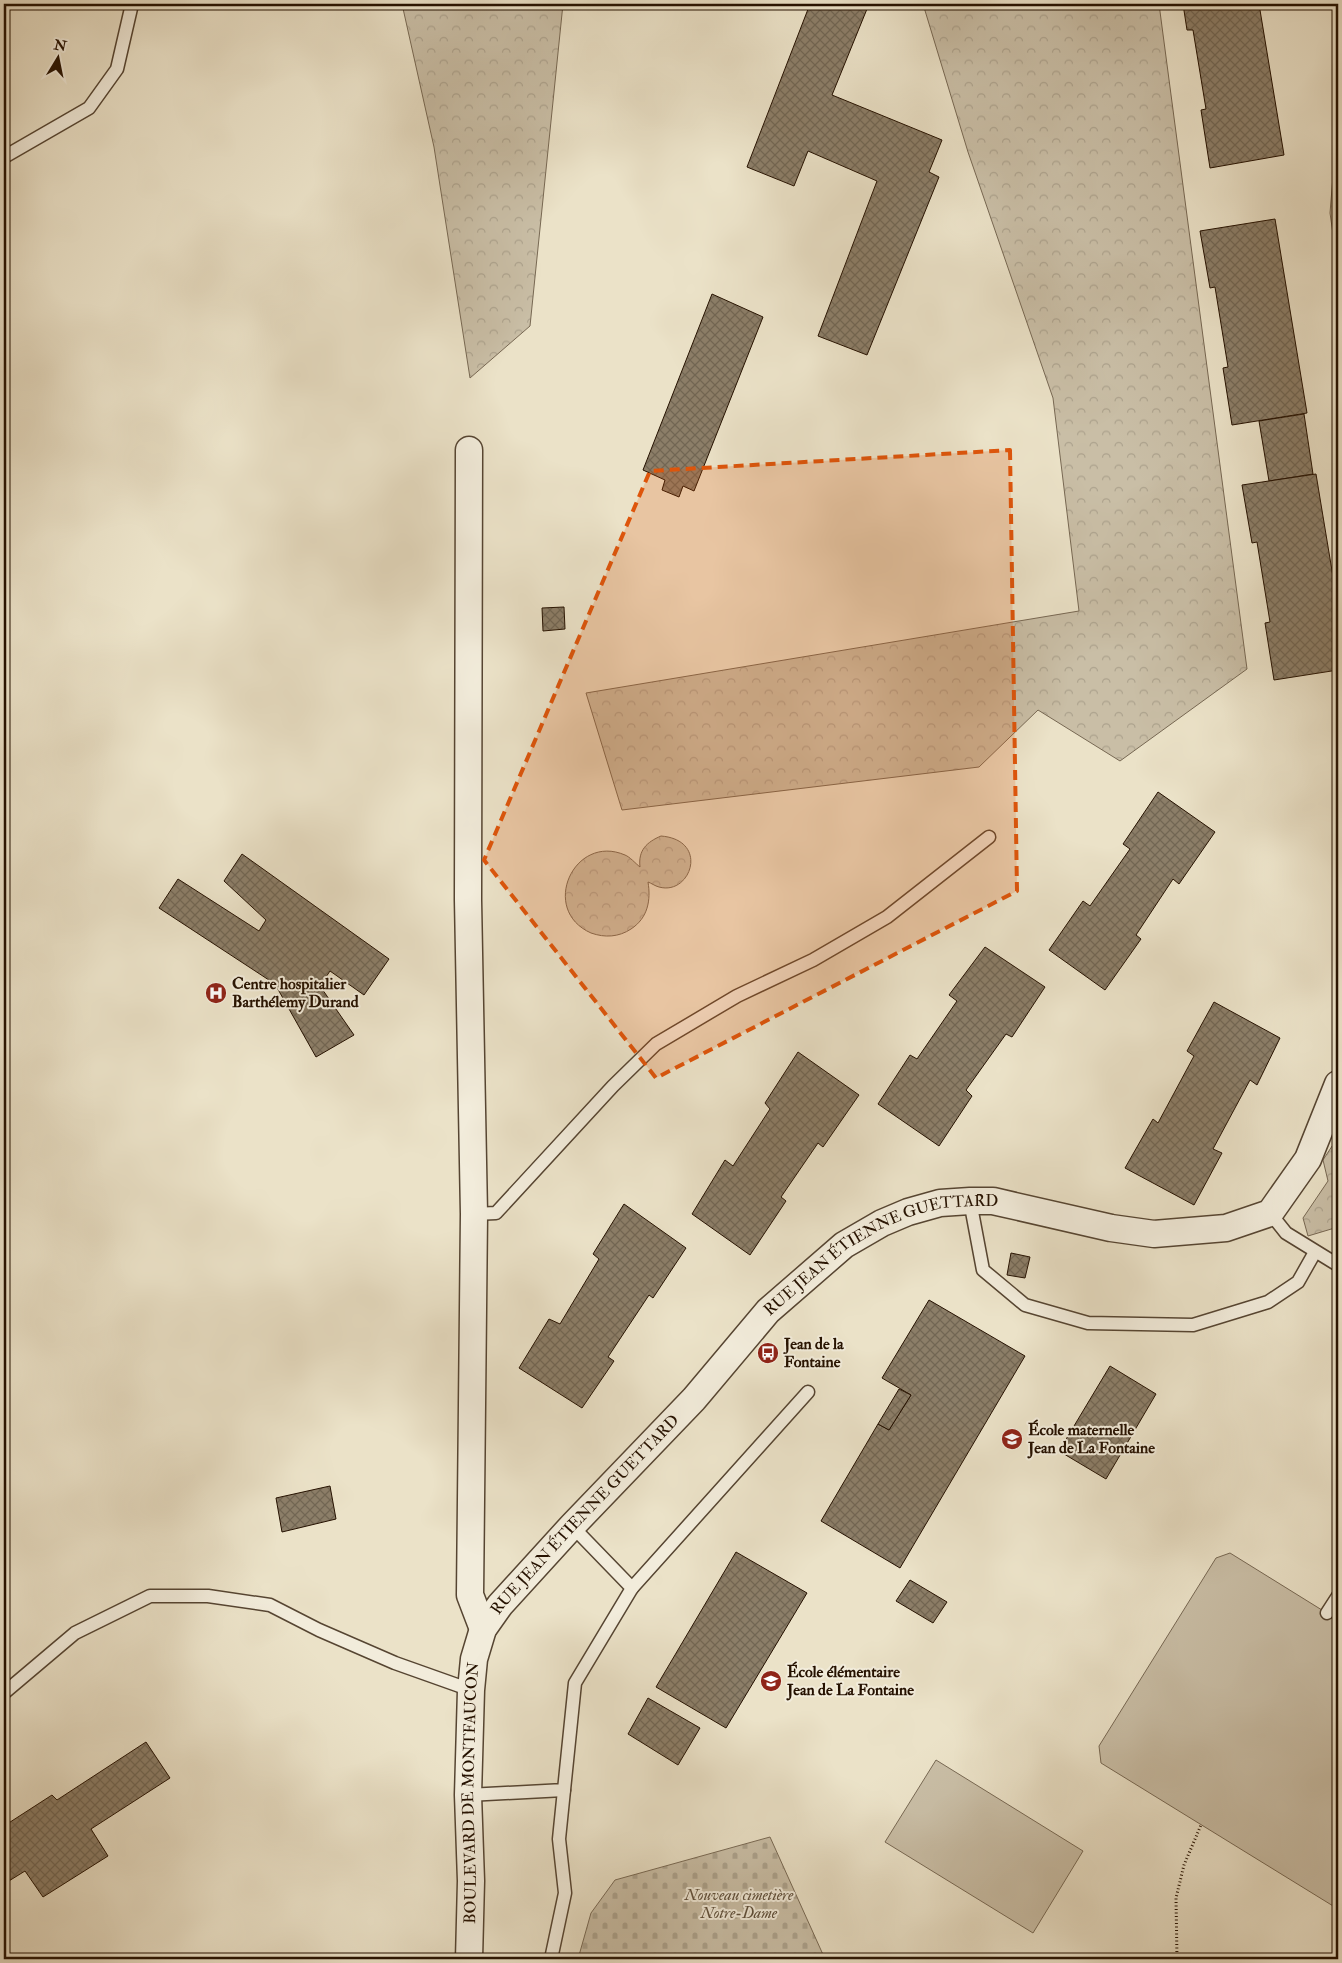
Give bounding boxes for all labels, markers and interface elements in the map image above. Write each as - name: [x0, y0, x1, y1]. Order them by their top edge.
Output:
- north arrow: [32, 32, 82, 82]
- text: N: [52, 36, 68, 55]
- place label: Centre hospitalier Barthélemy Durand: [232, 974, 359, 1013]
- hospital icon: Centre hospitalier Barthélemy Durand: [204, 981, 228, 1005]
- street label: RUE JEAN ÉTIENNE GUETTARD: [760, 1191, 998, 1320]
- place label: Jean de la Fontaine: [783, 1334, 844, 1372]
- bus stop icon: Jean de la Fontaine: [756, 1341, 780, 1365]
- street label: RUE JEAN ÉTIENNE GUETTARD: [486, 1410, 684, 1618]
- place label: École maternelle Jean de La Fontaine: [1027, 1419, 1155, 1459]
- school or university icon: École maternelle Jean de La Fontaine: [1000, 1427, 1024, 1451]
- street label: BOULEVARD DE MONTFAUCON: [458, 1661, 484, 1924]
- place label: École élémentaire Jean de La Fontaine: [786, 1661, 914, 1701]
- school or university icon: École élémentaire Jean de La Fontaine: [759, 1669, 783, 1693]
- park label: Nouveau cimetière Notre-Dame: [684, 1885, 794, 1923]

